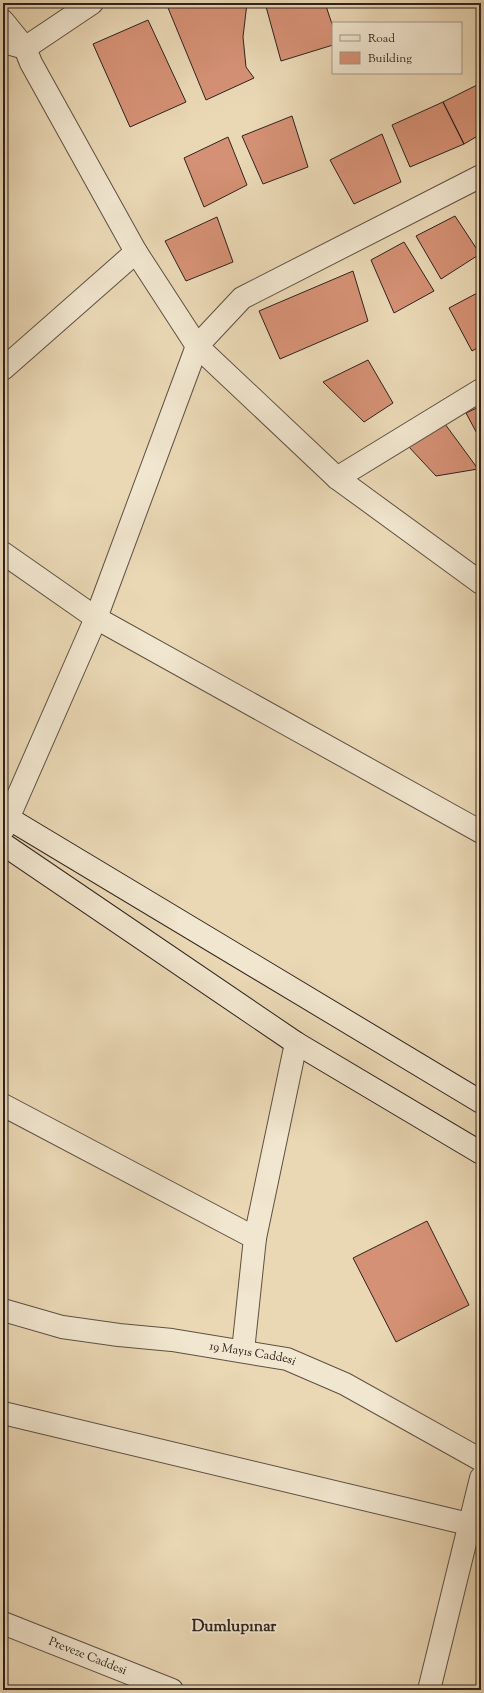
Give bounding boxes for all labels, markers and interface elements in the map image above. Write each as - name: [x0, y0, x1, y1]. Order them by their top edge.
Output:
- legend: [332, 22, 462, 74]
- text: Road: [368, 30, 395, 48]
- text: Building: [368, 50, 412, 68]
- street label: 19 Mayıs Caddesi: [208, 1337, 299, 1371]
- district label: Dumlupınar: [192, 1616, 277, 1639]
- street label: Preveze Caddesi: [46, 1633, 130, 1680]

